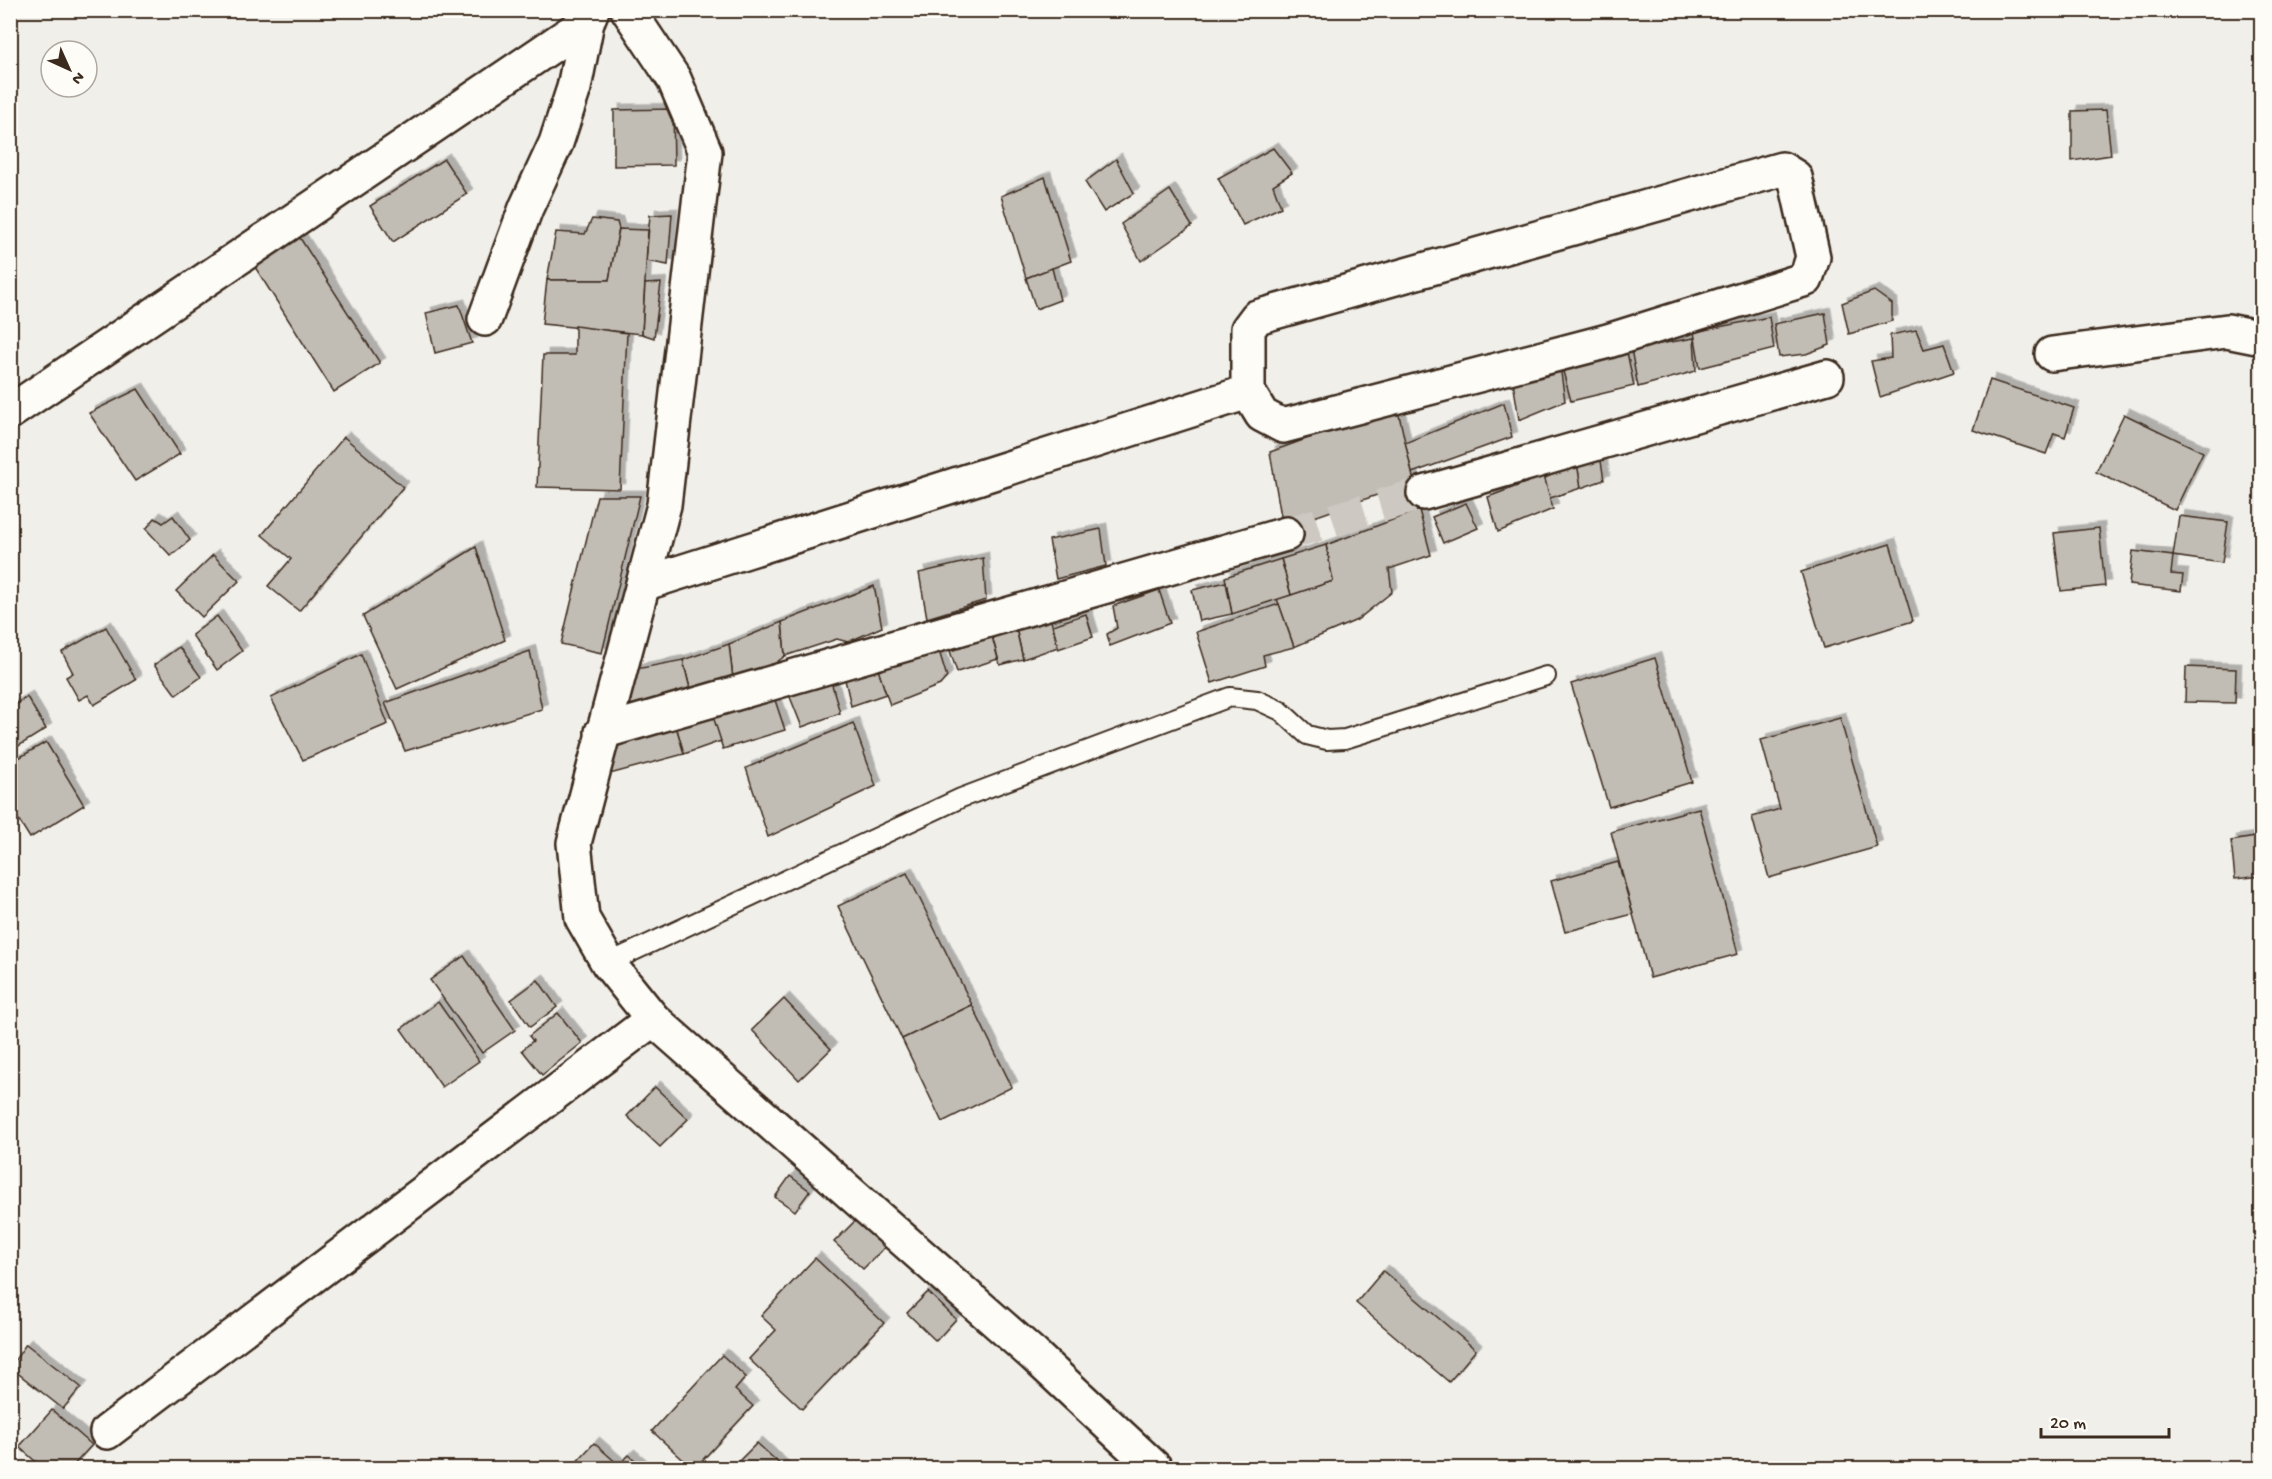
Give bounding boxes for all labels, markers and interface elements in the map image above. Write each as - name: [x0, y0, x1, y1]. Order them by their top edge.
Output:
- north arrow: [39, 39, 99, 99]
- text: N: [66, 67, 88, 88]
- scale bar: [2041, 1401, 2168, 1439]
- text: 20 m: [2050, 1414, 2086, 1435]

